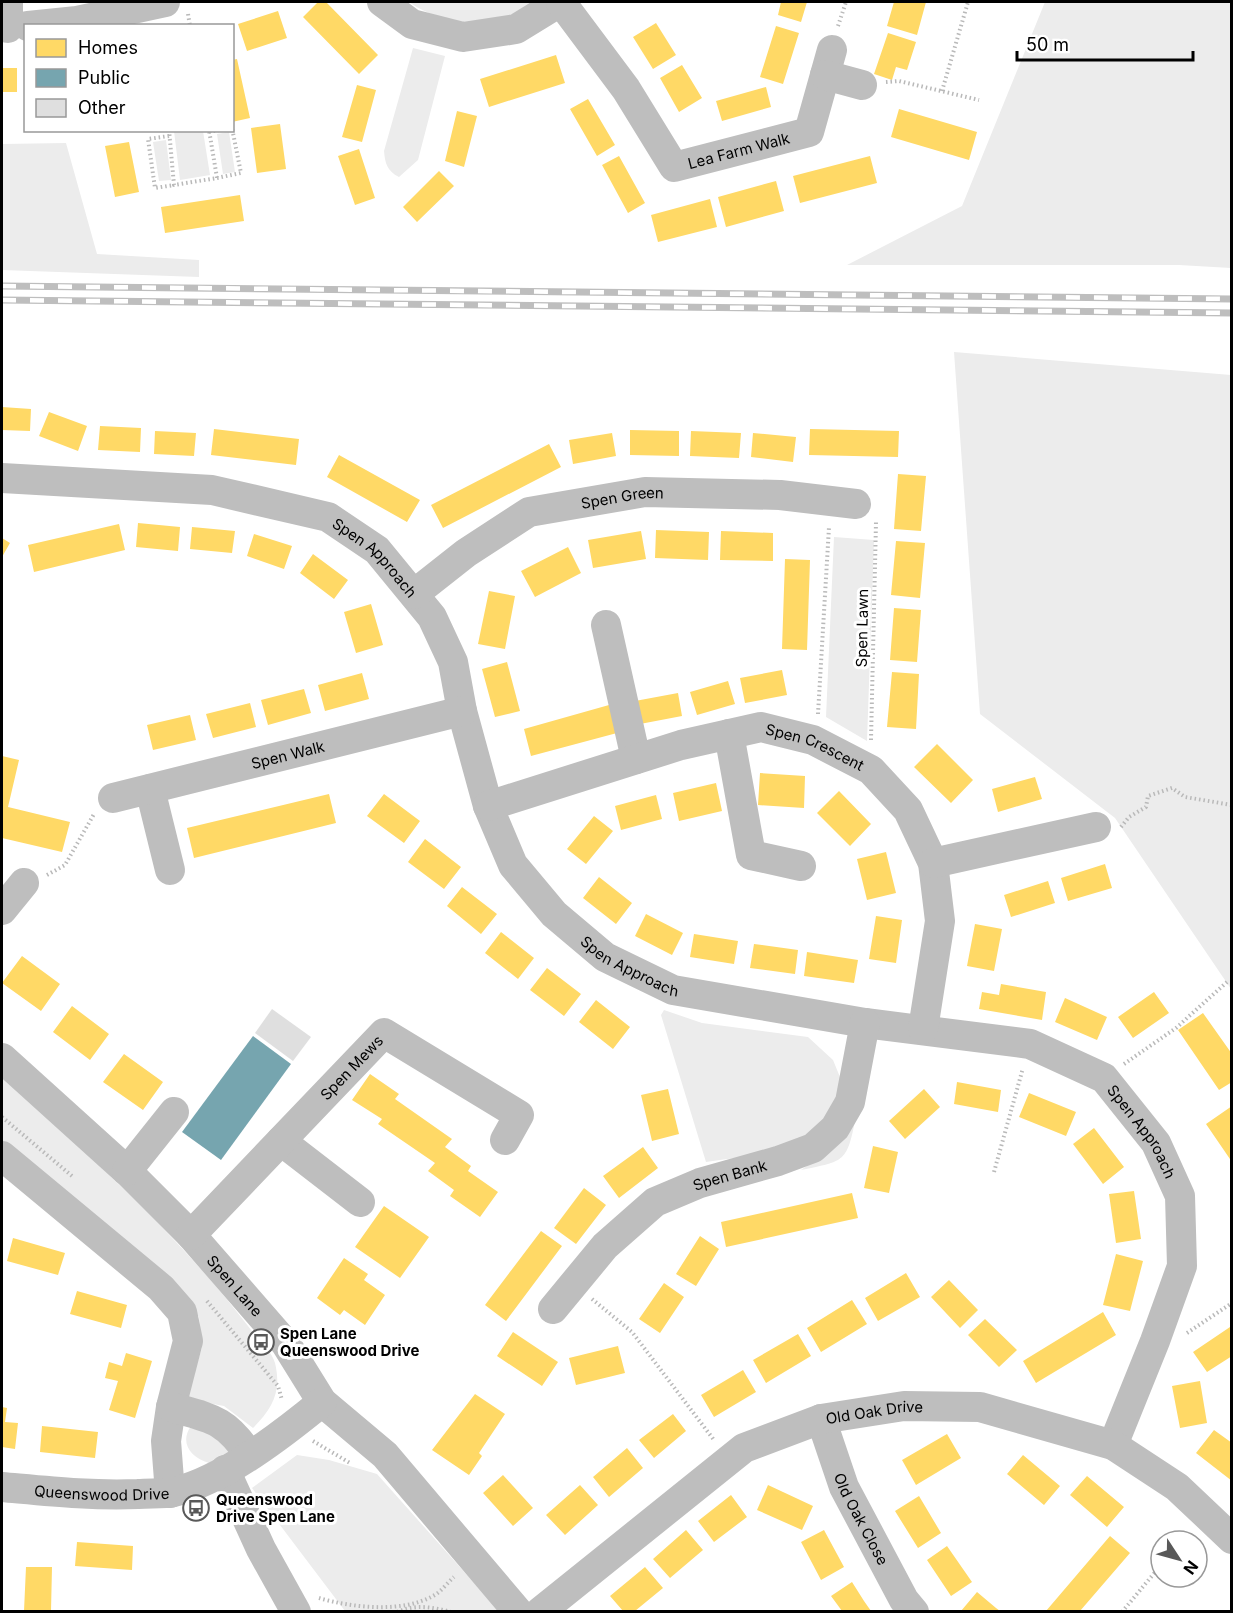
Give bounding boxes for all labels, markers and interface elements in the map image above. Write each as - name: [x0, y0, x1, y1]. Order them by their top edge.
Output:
- legend: [24, 24, 234, 132]
- scale bar: [1017, 24, 1192, 62]
- text: 50 m: [1026, 34, 1069, 55]
- text: Homes: [78, 37, 138, 58]
- text: Public: [78, 67, 130, 88]
- text: Other: [78, 97, 126, 118]
- street label: Lea Farm Walk: [686, 128, 792, 173]
- street label: Spen Green: [579, 482, 664, 512]
- street label: Spen Approach: [329, 513, 421, 601]
- street label: Spen Lawn: [852, 588, 872, 668]
- street label: Spen Crescent: [764, 719, 868, 774]
- street label: Spen Walk: [249, 736, 327, 773]
- street label: Spen Approach: [577, 931, 680, 1000]
- street label: Spen Mews: [316, 1031, 387, 1104]
- street label: Spen Approach: [1103, 1081, 1180, 1181]
- street label: Spen Bank: [690, 1155, 770, 1195]
- street label: Spen Lane: [203, 1251, 267, 1320]
- place label: Spen Lane Queenswood Drive: [280, 1324, 419, 1360]
- bus stop icon: Spen Lane Queenswood Drive: [246, 1327, 276, 1357]
- street label: Old Oak Drive: [824, 1396, 923, 1428]
- street label: Old Oak Close: [830, 1470, 893, 1568]
- street label: Queenswood Drive: [33, 1480, 170, 1504]
- place label: Queenswood Drive Spen Lane: [216, 1490, 335, 1526]
- bus stop icon: Queenswood Drive Spen Lane: [181, 1493, 211, 1523]
- north arrow: [1149, 1529, 1209, 1589]
- text: N: [1179, 1557, 1203, 1579]

